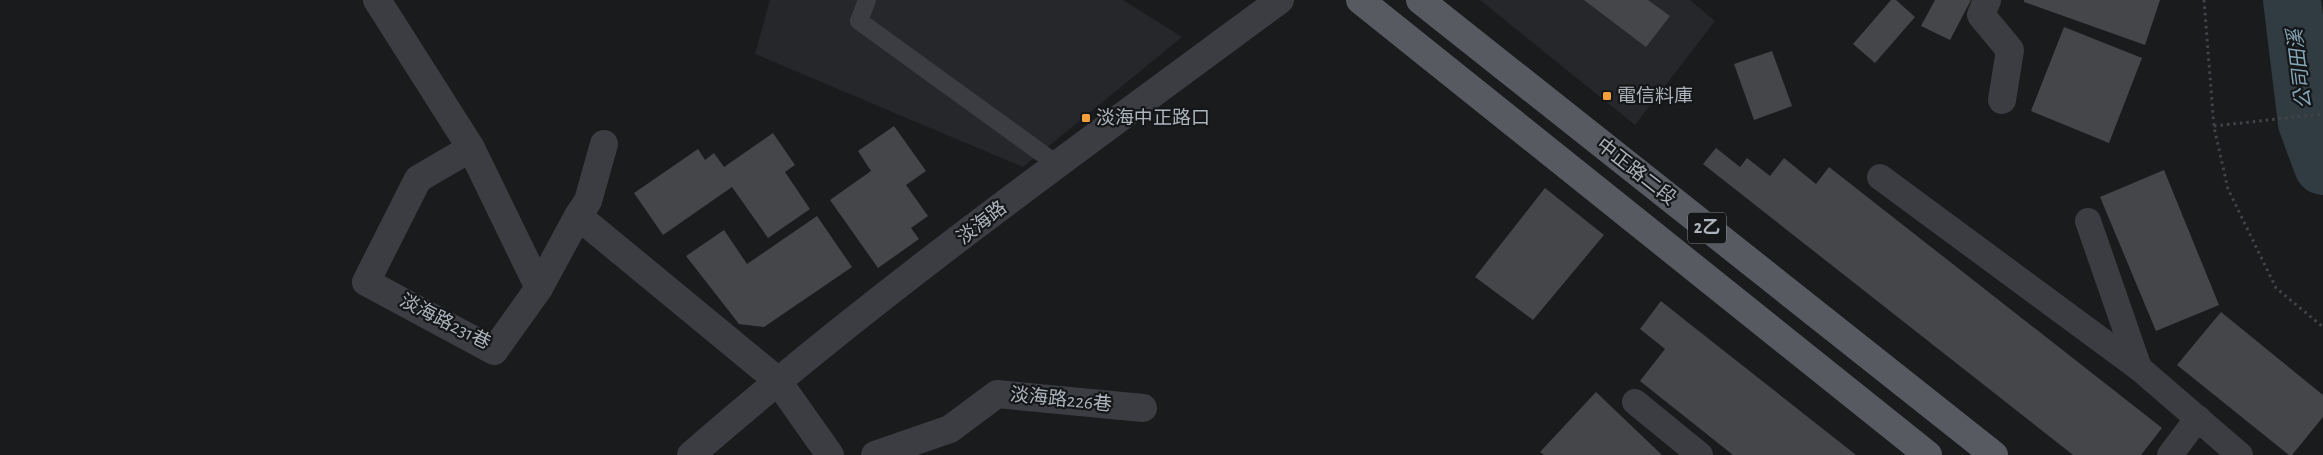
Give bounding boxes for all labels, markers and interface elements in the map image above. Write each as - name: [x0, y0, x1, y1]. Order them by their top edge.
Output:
- water label: 公司田溪: [2284, 25, 2315, 110]
- place label: 電信料庫: [1617, 85, 1693, 106]
- marker: 電信料庫: [1601, 90, 1613, 102]
- place label: 淡海中正路口: [1096, 107, 1210, 128]
- marker: 淡海中正路口: [1080, 112, 1092, 124]
- street label: 中正路二段: [1593, 134, 1681, 209]
- street label: 淡海路: [952, 196, 1010, 248]
- road number: 2乙: [1688, 212, 1726, 244]
- street label: 淡海路231巷: [397, 289, 494, 353]
- street label: 淡海路226巷: [1009, 383, 1113, 415]

